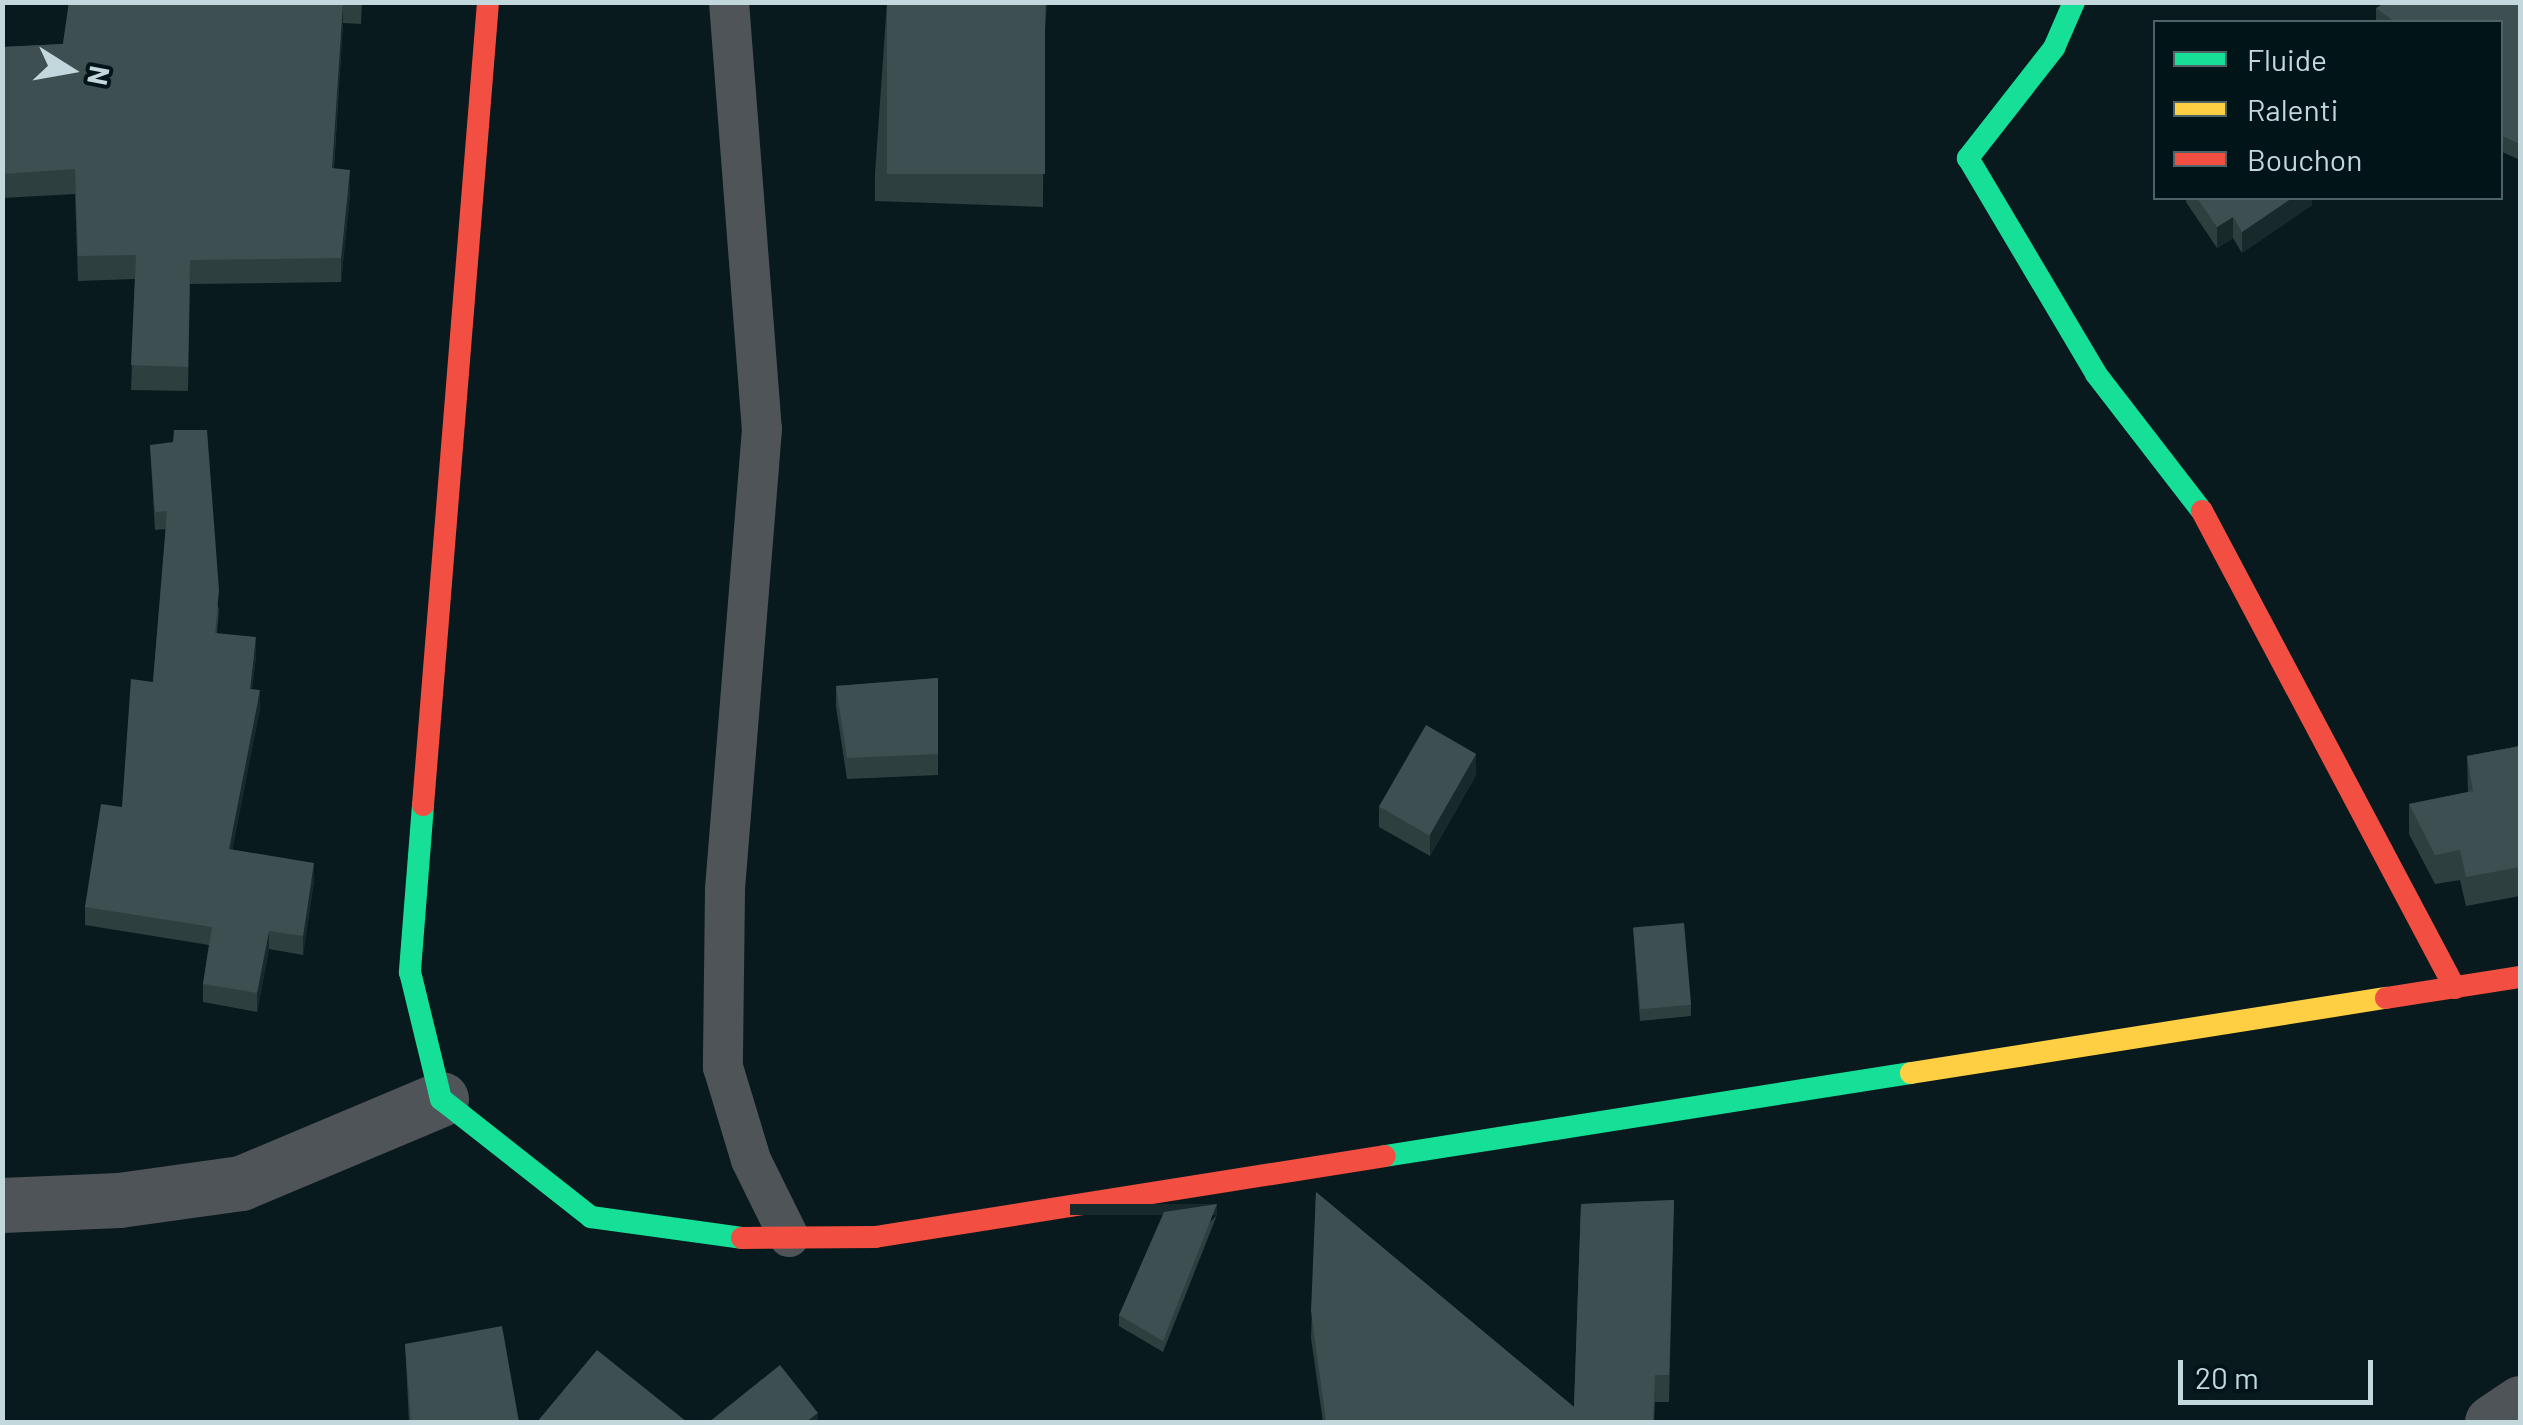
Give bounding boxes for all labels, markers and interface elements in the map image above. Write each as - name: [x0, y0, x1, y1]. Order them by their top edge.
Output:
- north arrow: [20, 20, 120, 120]
- legend: [2153, 20, 2503, 200]
- text: Fluide: [2247, 41, 2327, 77]
- text: N: [81, 63, 118, 88]
- text: Ralenti: [2247, 91, 2338, 127]
- text: Bouchon: [2247, 141, 2362, 177]
- scale bar: [2183, 1340, 2378, 1402]
- text: 20 m: [2195, 1359, 2259, 1395]

